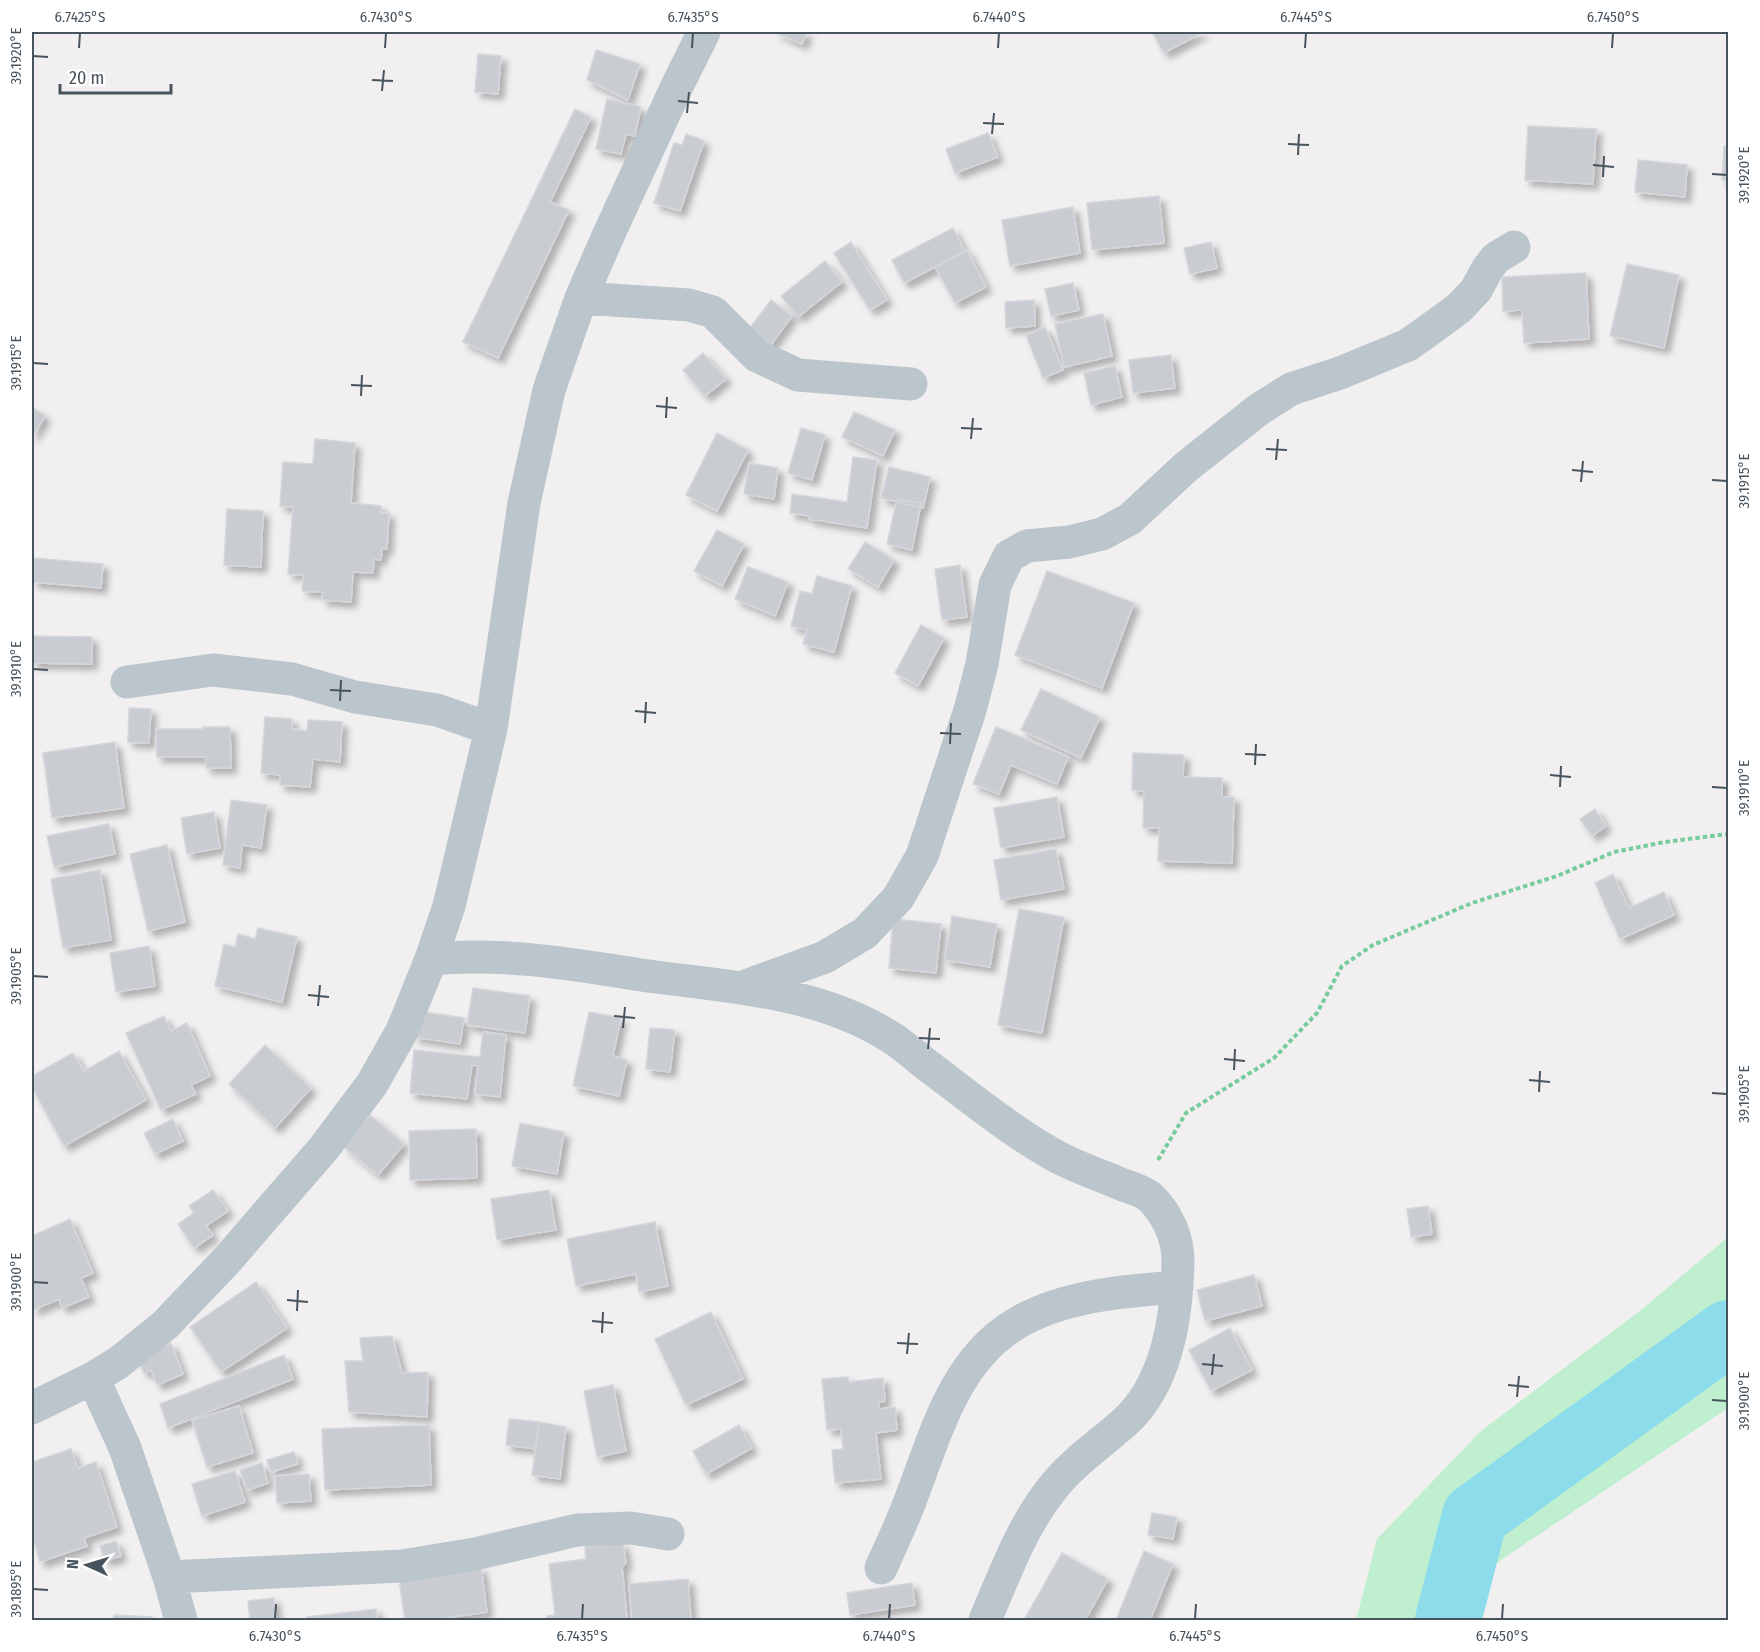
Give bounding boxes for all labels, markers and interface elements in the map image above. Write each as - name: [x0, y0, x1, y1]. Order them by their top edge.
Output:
- text: 6.7425°S: [54, 8, 106, 26]
- text: 6.7430°S: [360, 8, 412, 26]
- text: 6.7435°S: [667, 8, 719, 26]
- text: 6.7440°S: [972, 8, 1026, 26]
- text: 6.7445°S: [1280, 8, 1332, 26]
- text: 6.7450°S: [1587, 8, 1639, 26]
- text: 39.1920°E: [7, 28, 25, 84]
- scale bar: [60, 57, 171, 95]
- text: 20 m: [69, 67, 104, 89]
- text: 39.1920°E: [1735, 147, 1753, 203]
- text: 39.1915°E: [7, 335, 25, 391]
- text: 39.1915°E: [1735, 453, 1753, 509]
- text: 39.1910°E: [7, 641, 25, 697]
- text: 39.1910°E: [1735, 760, 1753, 816]
- text: 39.1905°E: [7, 947, 25, 1005]
- text: 39.1905°E: [1735, 1065, 1753, 1123]
- text: 39.1900°E: [7, 1253, 25, 1311]
- text: 39.1900°E: [1735, 1372, 1753, 1430]
- north arrow: [57, 1535, 117, 1595]
- text: N: [63, 1559, 82, 1569]
- text: 39.1895°E: [7, 1561, 25, 1617]
- text: 6.7430°S: [249, 1627, 301, 1645]
- text: 6.7435°S: [556, 1627, 608, 1645]
- text: 6.7440°S: [862, 1627, 916, 1645]
- text: 6.7445°S: [1169, 1627, 1221, 1645]
- text: 6.7450°S: [1476, 1627, 1528, 1645]

